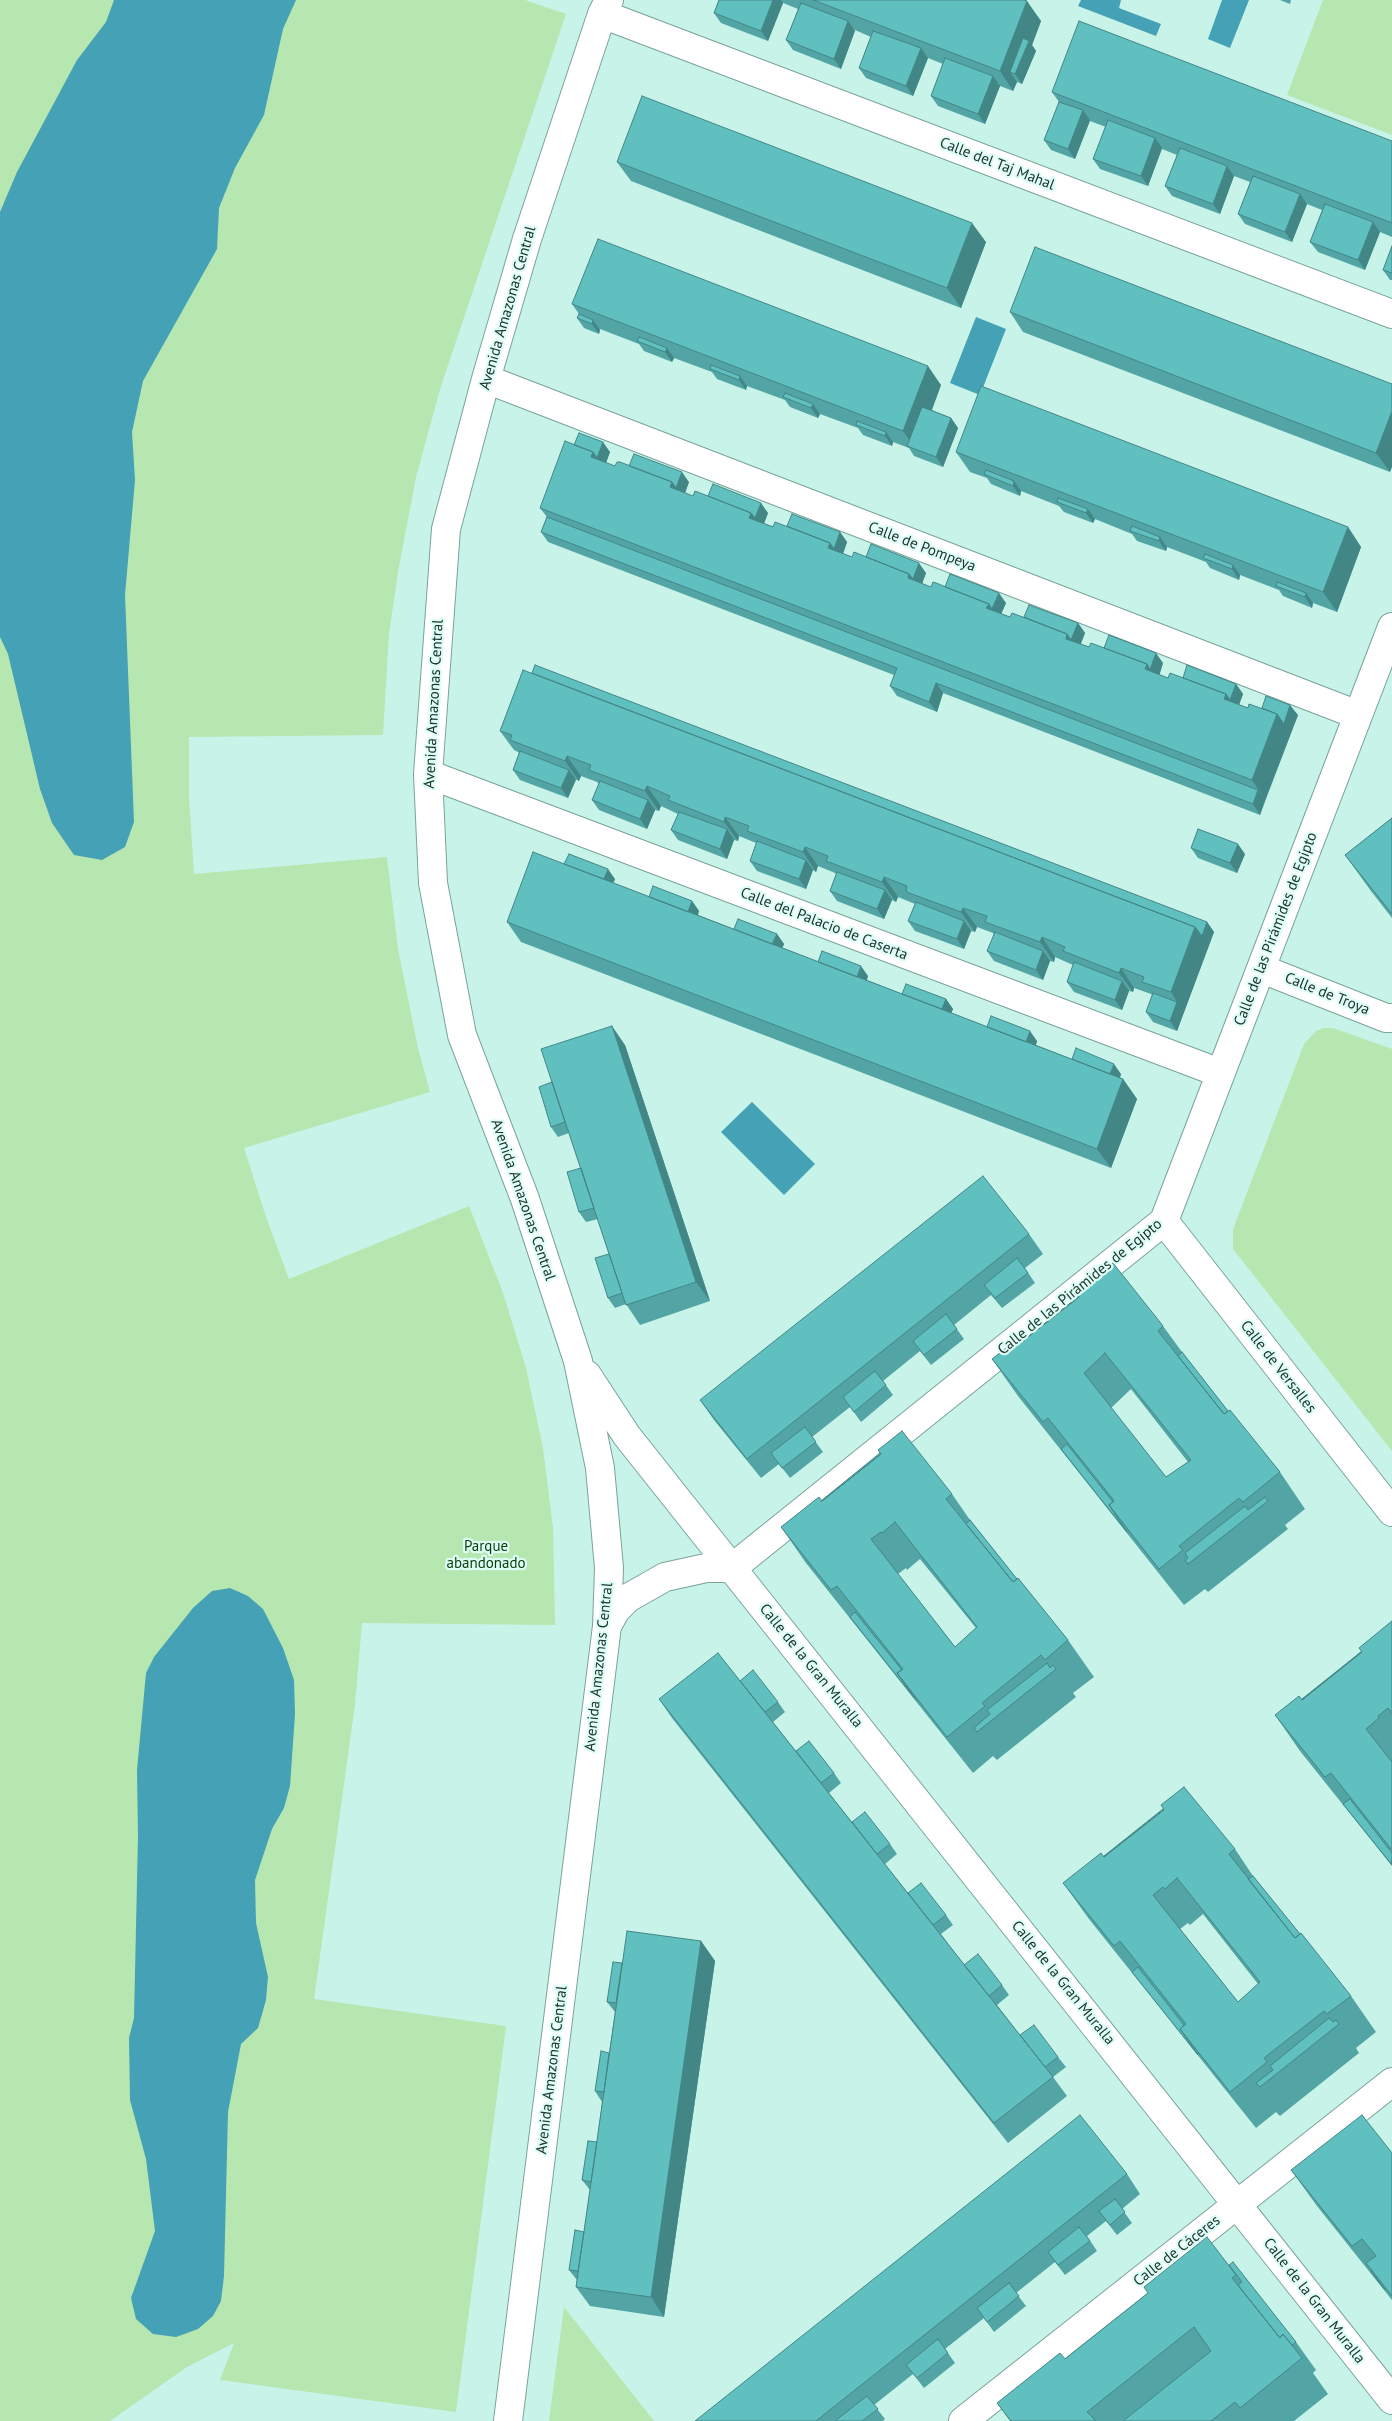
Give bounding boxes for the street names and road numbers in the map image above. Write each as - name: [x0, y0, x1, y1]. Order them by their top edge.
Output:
- street label: Calle del Taj Mahal: [937, 134, 1057, 194]
- street label: Avenida Amazonas Central: [476, 224, 540, 392]
- street label: Calle de Pompeya: [866, 518, 978, 576]
- street label: Avenida Amazonas Central: [421, 619, 447, 789]
- street label: Calle de las Pirámides de Egipto: [1231, 830, 1321, 1028]
- street label: Calle del Palacio de Caserta: [738, 884, 910, 964]
- street label: Calle de Troya: [1282, 969, 1372, 1019]
- street label: Avenida Amazonas Central: [487, 1117, 559, 1283]
- street label: Calle de las Pirámides de Egipto: [994, 1215, 1166, 1359]
- street label: Calle de Versalles: [1236, 1317, 1320, 1417]
- street label: Avenida Amazonas Central: [581, 1582, 617, 1752]
- street label: Calle de la Gran Muralla: [755, 1600, 867, 1732]
- street label: Calle de la Gran Muralla: [1007, 1917, 1119, 2049]
- street label: Avenida Amazonas Central: [533, 1985, 571, 2155]
- street label: Calle de Cáceres: [1130, 2212, 1224, 2290]
- street label: Calle de la Gran Muralla: [1259, 2235, 1369, 2367]

